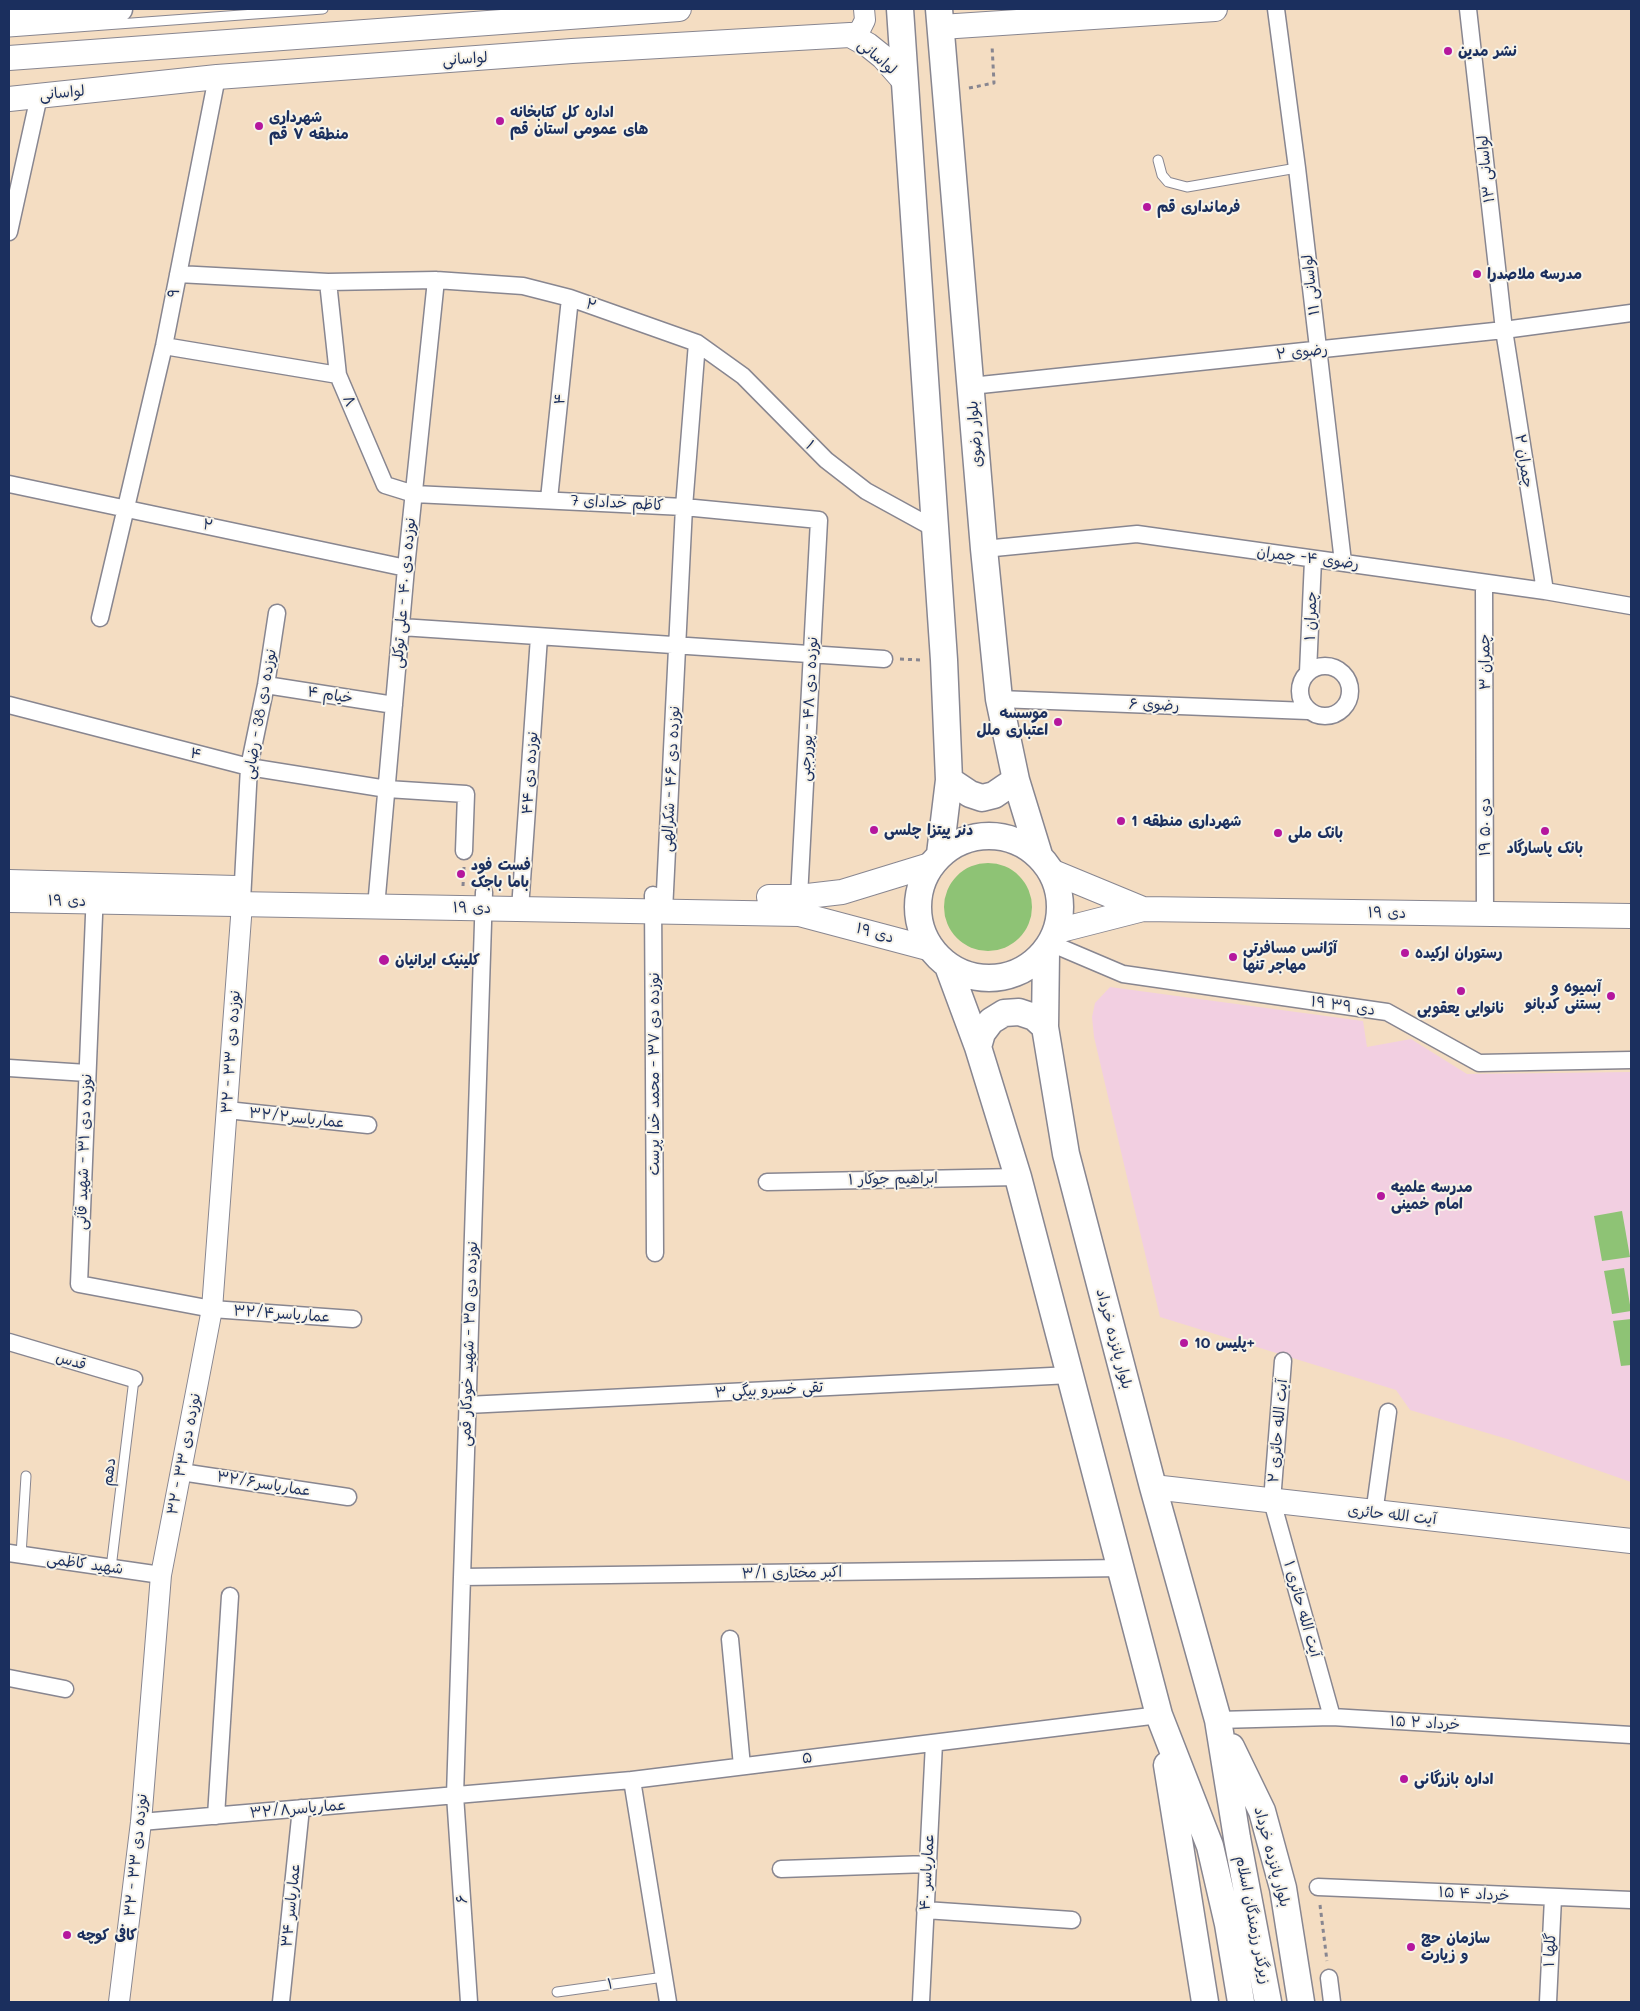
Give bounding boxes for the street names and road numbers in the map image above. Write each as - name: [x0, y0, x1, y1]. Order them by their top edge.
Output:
- street label: لواسانی: [854, 36, 900, 78]
- street label: لواسانی: [442, 48, 488, 70]
- street label: لواسانی: [38, 82, 86, 104]
- street label: لواسانی ۱۳: [1473, 134, 1499, 204]
- street label: لواسانی ۱۱: [1298, 254, 1324, 316]
- street label: ۹: [164, 287, 184, 299]
- street label: ۲: [583, 295, 599, 315]
- street label: رضوی ۲: [1275, 340, 1329, 364]
- street label: ۴: [550, 392, 570, 406]
- street label: ۸: [339, 393, 359, 409]
- street label: بلوار رضوی: [964, 400, 986, 468]
- street label: چمران ۲: [1511, 433, 1537, 489]
- street label: ۱: [802, 437, 818, 453]
- street label: 7 کاظم خدادای: [570, 492, 664, 514]
- street label: ۲: [201, 515, 215, 535]
- street label: نوزده دی ۴۰ - علی توکلی: [388, 517, 420, 669]
- street label: رضوی ۴- چمران: [1256, 543, 1360, 573]
- street label: چمران ۱: [1301, 591, 1321, 641]
- street label: چمران ۳: [1476, 634, 1494, 690]
- street label: نوزده دی ۴۸ - پوررجبی: [796, 636, 822, 782]
- street label: نوزده دی 38 - رضایی: [240, 648, 280, 780]
- street label: ۴ خیام: [306, 683, 354, 707]
- street label: رضوی ۶: [1128, 695, 1180, 715]
- street label: نوزده دی ۴۶ - شکرالهی: [658, 706, 684, 852]
- street label: نوزده دی ۴۴: [518, 731, 542, 815]
- street label: ۴: [188, 744, 204, 764]
- street label: ۱۹ دی ۵۰: [1476, 798, 1494, 856]
- street label: ۱۹ دی: [48, 892, 86, 910]
- street label: ۱۹ دی: [453, 899, 491, 917]
- street label: ۱۹ دی: [1368, 904, 1406, 922]
- street label: ۱۹ دی: [854, 919, 896, 947]
- street label: نوزده دی ۳۷ - محمد خدا پرست: [645, 972, 663, 1176]
- street label: ۳۲ - نوزده دی ۳۳: [218, 990, 244, 1114]
- street label: ۱۹ دی ۳۹: [1310, 993, 1376, 1019]
- street label: نوزده دی ۳۱ - شهید قآنی: [72, 1074, 96, 1230]
- street label: عماریاسر۳۲/۲: [248, 1104, 346, 1132]
- street label: ۱ ابراهیم جوکار: [848, 1169, 938, 1189]
- street label: نوزده دی ۳۵ - شهید خودکار قمی: [456, 1241, 482, 1447]
- street label: بلوار پانزده خرداد: [1092, 1287, 1136, 1391]
- street label: عماریاسر۳۲/۴: [233, 1302, 331, 1326]
- street label: قدس: [54, 1348, 88, 1374]
- street label: ۳ تقی خسرو بیگی: [714, 1378, 824, 1402]
- street label: آیت الله حائری ۲: [1265, 1378, 1291, 1484]
- street label: ۳۲ - نوزده دی ۳۳: [163, 1392, 205, 1516]
- street label: دهم: [98, 1457, 120, 1487]
- street label: عماریاسر۳۲/۶: [216, 1468, 312, 1500]
- street label: آیت الله حائری: [1347, 1501, 1437, 1529]
- street label: شهید کاظمی: [46, 1550, 124, 1578]
- street label: آیت الله حائری ۱: [1280, 1559, 1324, 1659]
- street label: ۳/۱ اکبر مختاری: [742, 1563, 842, 1583]
- street label: ۱۵ خرداد ۲: [1390, 1712, 1460, 1734]
- street label: ۵: [801, 1748, 813, 1768]
- street label: ۳۲ - نوزده دی ۳۳: [121, 1793, 151, 1917]
- street label: عماریاسر۳۲/۸: [249, 1796, 347, 1822]
- street label: بلوار پانزده خرداد: [1250, 1805, 1294, 1909]
- street label: عماریاسر ۴۰: [916, 1833, 938, 1911]
- street label: زیرگذر رزمندگان اسلام: [1232, 1854, 1274, 1986]
- street label: عماریاسر ۳۴: [278, 1862, 304, 1948]
- street label: ۱۵ خرداد ۴: [1438, 1883, 1510, 1905]
- street label: ۶: [453, 1894, 471, 1904]
- street label: گلها ۱: [1540, 1932, 1560, 1968]
- street label: ۱: [606, 1975, 614, 1993]

